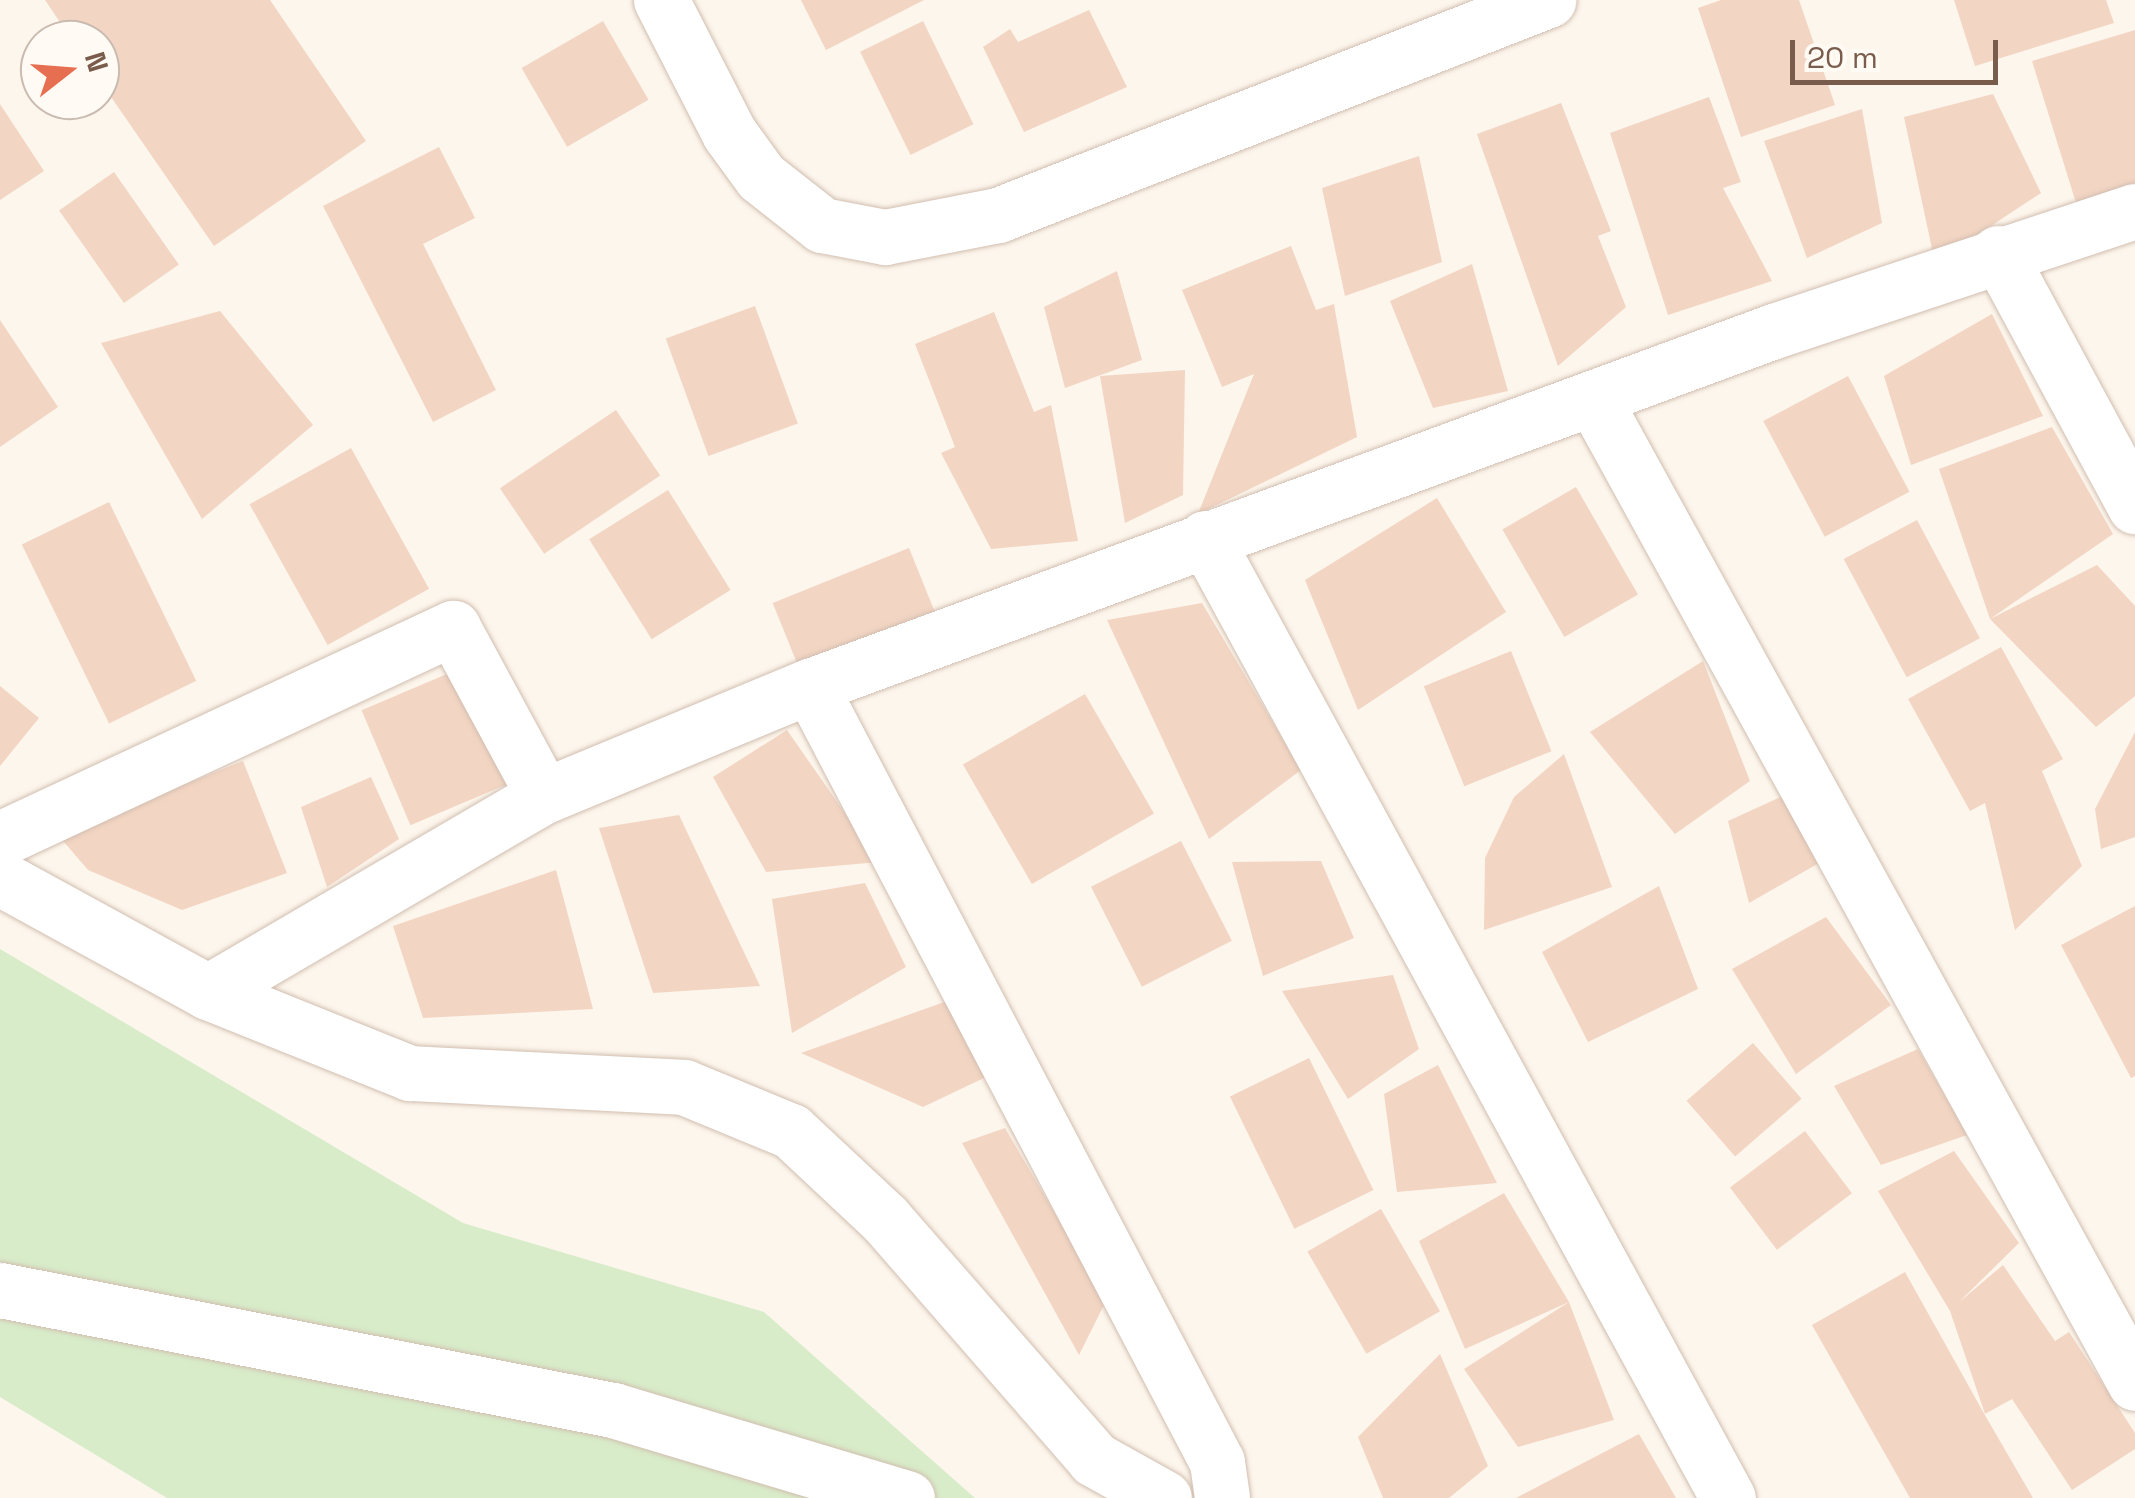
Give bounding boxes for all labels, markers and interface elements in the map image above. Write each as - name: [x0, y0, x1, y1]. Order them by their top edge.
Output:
- north arrow: [20, 20, 120, 120]
- scale bar: [1795, 20, 2002, 82]
- text: 20 m: [1807, 38, 1878, 77]
- text: N: [77, 48, 117, 76]

